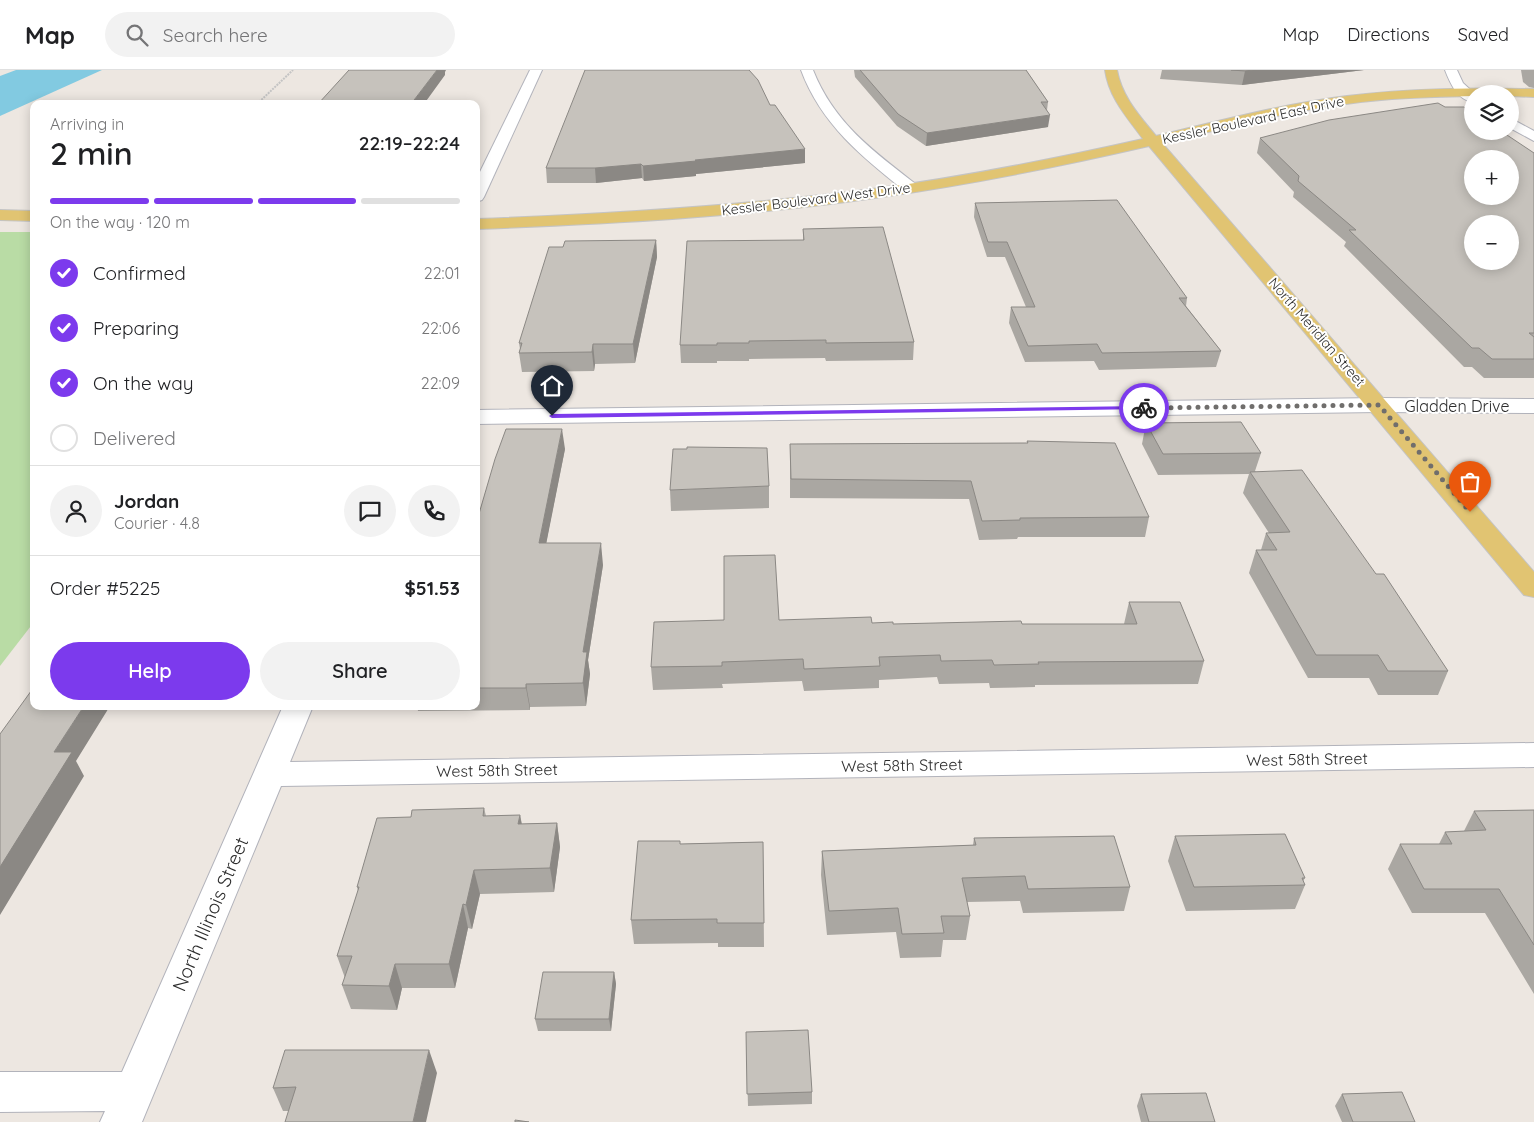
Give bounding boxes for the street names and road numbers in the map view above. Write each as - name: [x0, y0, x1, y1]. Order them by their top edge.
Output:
- street label: Kessler Boulevard East Drive: [1160, 92, 1346, 148]
- street label: Kessler Boulevard West Drive: [721, 178, 912, 220]
- street label: North Meridian Street: [1265, 274, 1369, 390]
- street label: Gladden Drive: [1404, 396, 1510, 416]
- street label: West 58th Street: [1246, 748, 1368, 770]
- street label: West 58th Street: [841, 754, 963, 776]
- street label: West 58th Street: [436, 759, 558, 781]
- street label: North Illinois Street: [167, 833, 253, 995]

